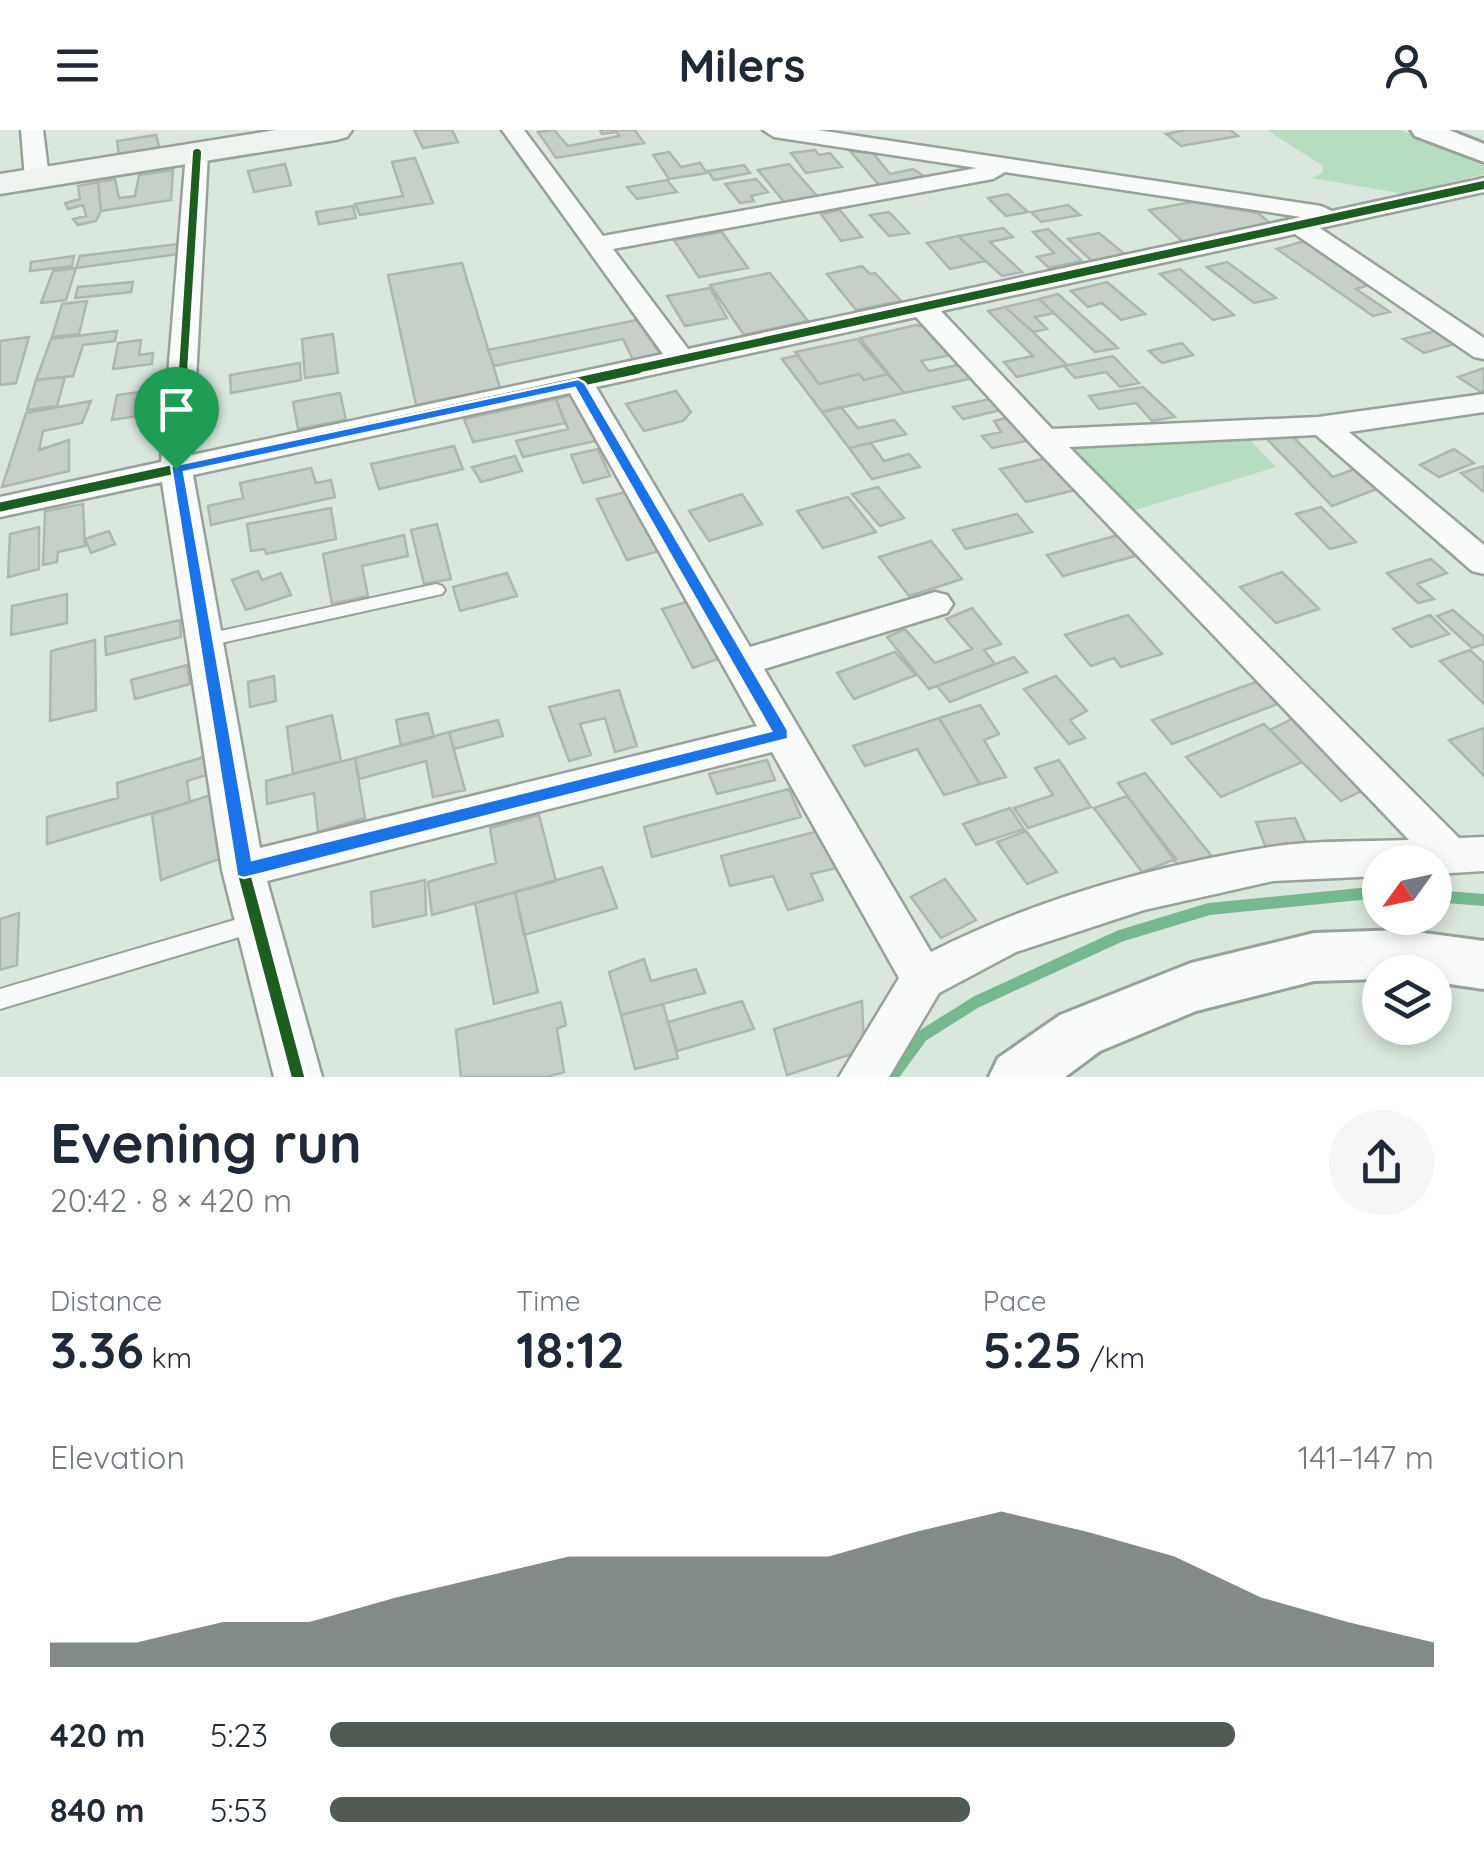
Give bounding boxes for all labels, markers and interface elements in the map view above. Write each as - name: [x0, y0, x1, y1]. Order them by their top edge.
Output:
- text: Milers: [679, 37, 805, 93]
- icon: menu: [50, 38, 105, 93]
- icon: person: [1379, 38, 1434, 93]
- pin: [134, 367, 219, 470]
- icon: arrive: [149, 382, 204, 437]
- north arrow: [1362, 845, 1452, 935]
- map controls: [1362, 845, 1452, 1045]
- button: layers: [1362, 955, 1452, 1045]
- text: Evening run: [50, 1108, 362, 1177]
- button: share: [1329, 1110, 1434, 1215]
- text: 20:42 · 8 × 420 m: [50, 1180, 292, 1220]
- text: Distance: [50, 1283, 162, 1318]
- text: Time: [516, 1283, 581, 1318]
- text: Pace: [983, 1283, 1047, 1318]
- text: 3.36: [50, 1318, 144, 1381]
- text: 18:12: [516, 1318, 625, 1381]
- text: 5:25: [983, 1318, 1082, 1381]
- text: km: [144, 1340, 192, 1375]
- text: /km: [1082, 1340, 1145, 1375]
- text: Elevation: [50, 1437, 185, 1477]
- text: 141–147 m: [1298, 1437, 1434, 1477]
- text: 420 m: [50, 1715, 145, 1755]
- text: 5:23: [210, 1715, 268, 1755]
- text: 840 m: [50, 1790, 144, 1830]
- text: 5:53: [210, 1790, 268, 1830]

